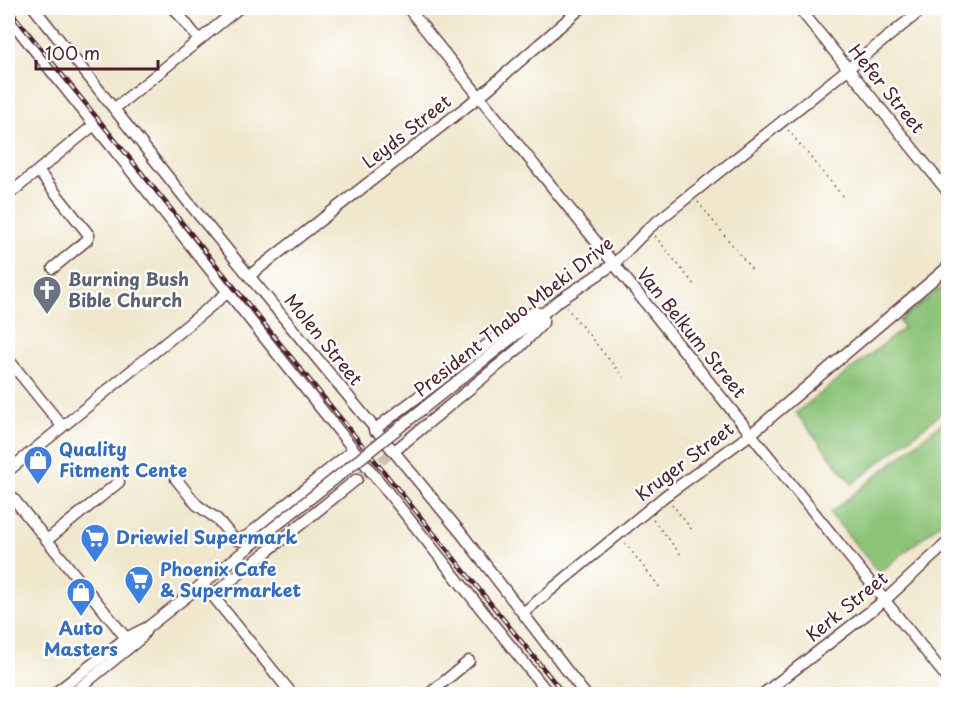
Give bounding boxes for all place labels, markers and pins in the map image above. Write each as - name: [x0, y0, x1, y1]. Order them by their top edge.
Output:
- place label: Burning Bush Bible Church: [68, 265, 189, 313]
- church icon: Burning Bush Bible Church: [31, 274, 63, 316]
- place label: Quality Fitment Cente: [59, 435, 187, 483]
- shop icon: Quality Fitment Cente: [22, 444, 54, 486]
- supermarket icon: Driewiel Supermark: [79, 522, 111, 564]
- place label: Driewiel Supermark: [116, 523, 297, 550]
- place label: Phoenix Cafe & Supermarket: [160, 555, 301, 603]
- supermarket icon: Phoenix Cafe & Supermarket: [123, 564, 155, 606]
- shop icon: Auto Masters: [65, 576, 97, 618]
- place label: Auto Masters: [44, 614, 118, 662]

